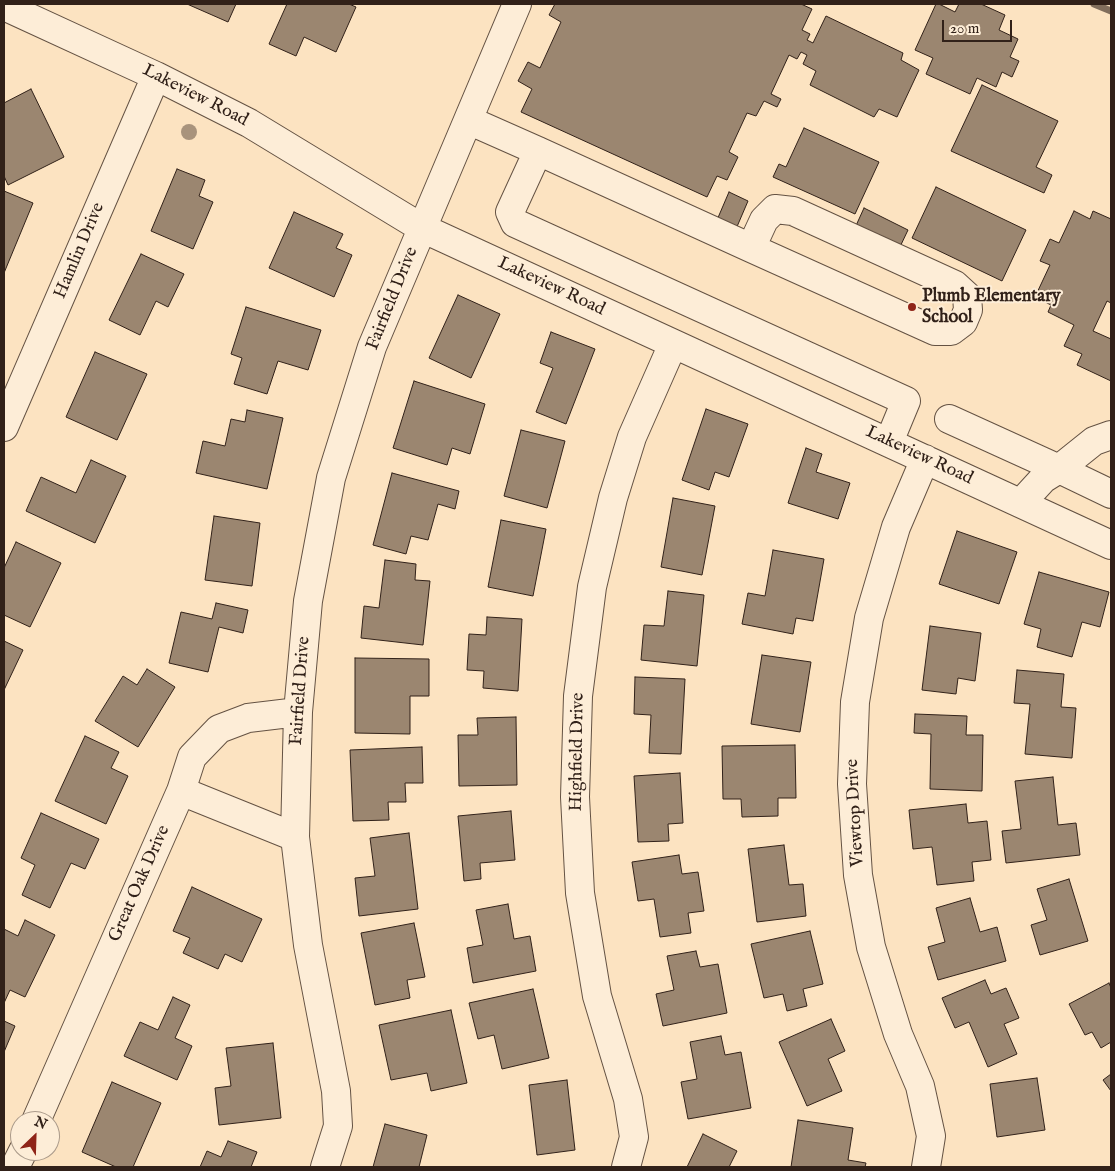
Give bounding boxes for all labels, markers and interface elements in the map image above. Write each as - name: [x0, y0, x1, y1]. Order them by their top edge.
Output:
- scale bar: [945, 10, 1015, 42]
- text: 20 m: [950, 19, 979, 38]
- street label: Lakeview Road: [139, 60, 251, 132]
- street label: Hamlin Drive: [50, 200, 110, 302]
- street label: Fairfield Drive: [362, 244, 424, 354]
- street label: Lakeview Road: [494, 253, 608, 321]
- place label: Plumb Elementary School: [922, 286, 1061, 328]
- marker: Plumb Elementary School: [906, 301, 918, 313]
- street label: Lakeview Road: [862, 422, 976, 490]
- street label: Fairfield Drive: [286, 636, 316, 746]
- street label: Highfield Drive: [566, 692, 590, 812]
- street label: Viewtop Drive: [842, 758, 870, 868]
- street label: Great Oak Drive: [105, 822, 175, 946]
- north arrow: [10, 1111, 60, 1161]
- text: N: [31, 1113, 50, 1134]

